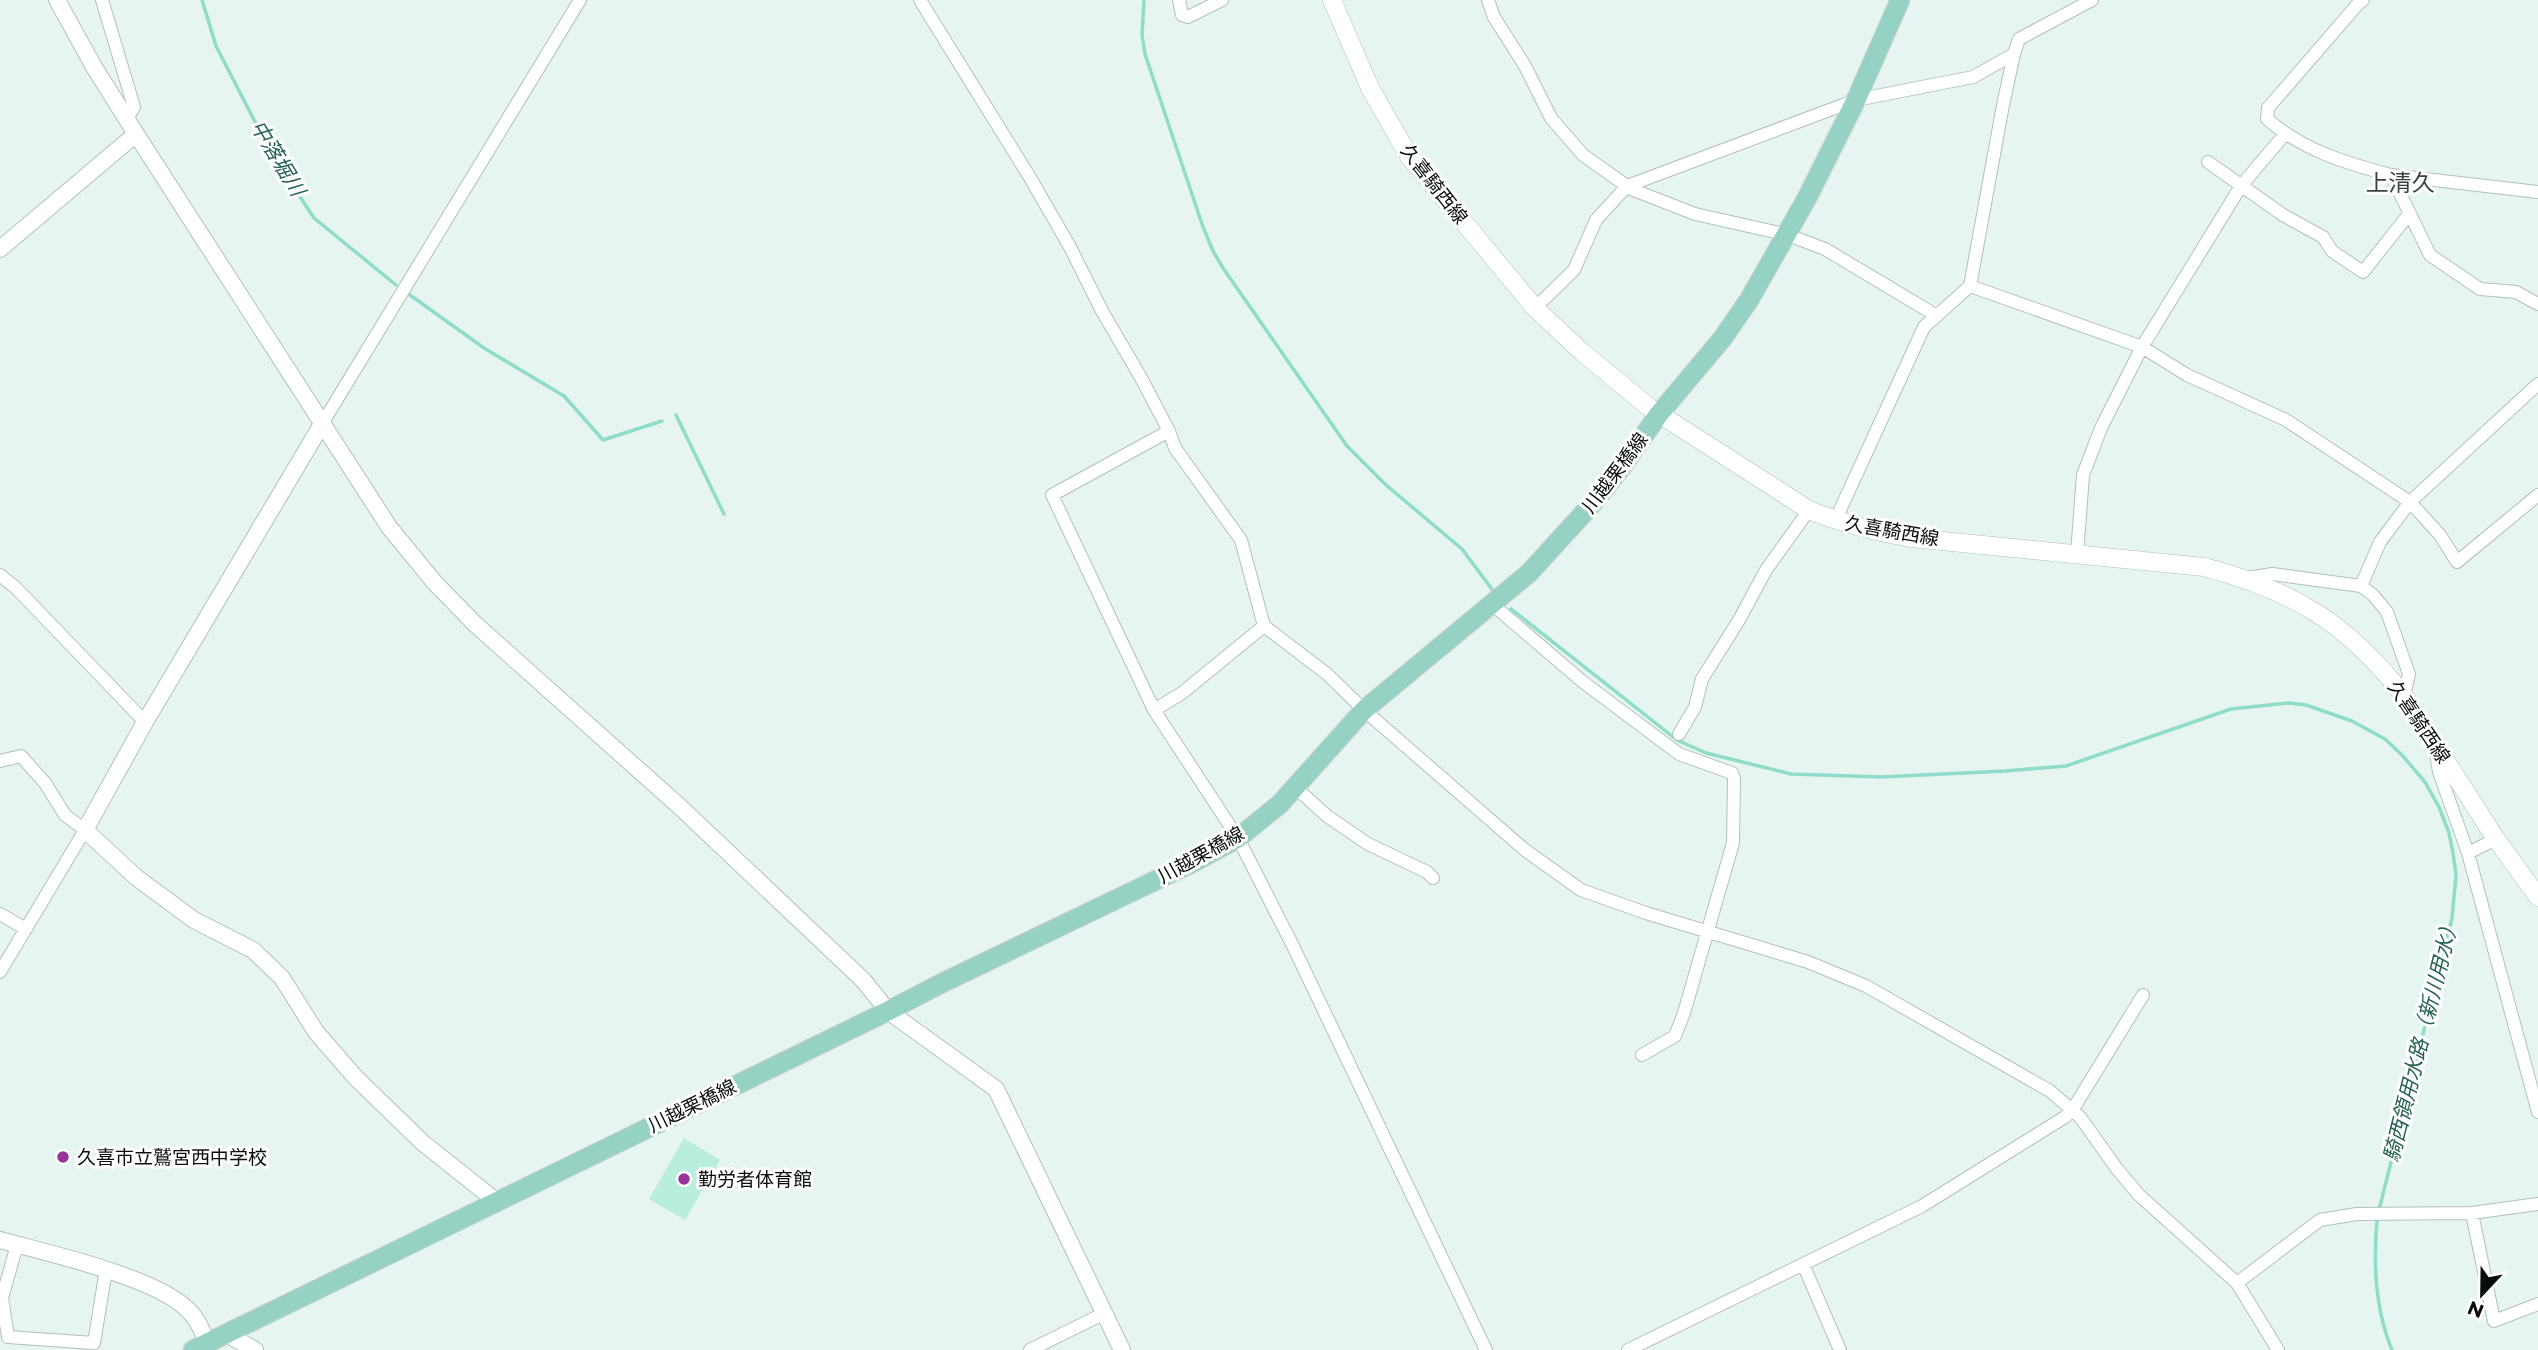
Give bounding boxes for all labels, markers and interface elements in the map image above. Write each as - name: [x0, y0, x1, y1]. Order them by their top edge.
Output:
- water label: 中落堀川: [246, 116, 311, 202]
- street label: 久喜騎西線: [1396, 139, 1472, 229]
- district label: 上清久: [2366, 169, 2435, 197]
- street label: 川越栗橋線: [1577, 428, 1653, 518]
- street label: 久喜騎西線: [1843, 511, 1941, 551]
- street label: 久喜騎西線: [2383, 676, 2455, 768]
- street label: 川越栗橋線: [1154, 822, 1248, 888]
- water label: 騎西領用水路（新川用水）: [2378, 914, 2464, 1164]
- street label: 川越栗橋線: [644, 1075, 740, 1137]
- place label: 久喜市立鷲宮西中学校: [77, 1146, 267, 1169]
- marker: 久喜市立鷲宮西中学校: [55, 1149, 71, 1165]
- place label: 勤労者体育館: [698, 1168, 812, 1191]
- marker: 勤労者体育館: [676, 1171, 692, 1187]
- north arrow: [2447, 1259, 2517, 1329]
- text: N: [2464, 1296, 2487, 1323]

